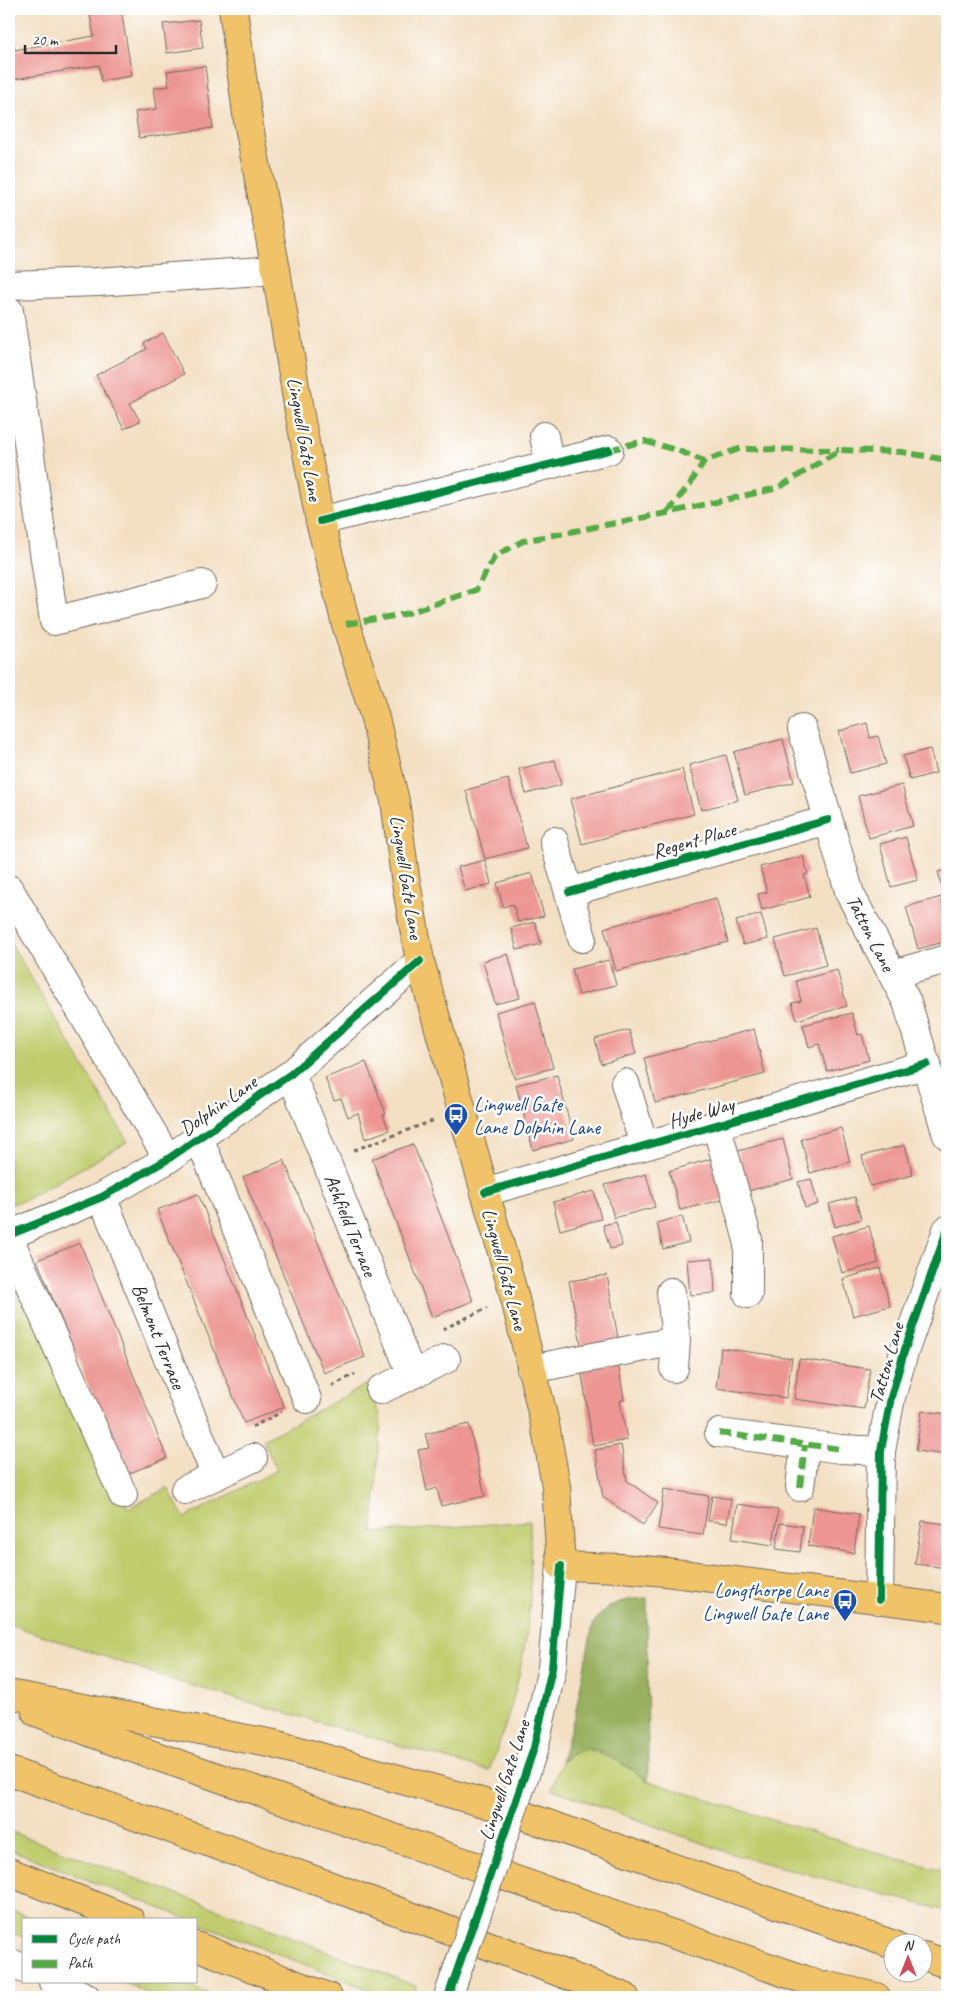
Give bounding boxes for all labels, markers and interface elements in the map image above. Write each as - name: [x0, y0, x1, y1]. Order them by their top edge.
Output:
- scale bar: [25, 22, 116, 54]
- text: 20 m: [32, 31, 59, 50]
- street label: Lingwell Gate Lane: [281, 375, 328, 504]
- street label: Lingwell Gate Lane: [384, 813, 429, 942]
- street label: Regent Place: [650, 816, 740, 864]
- street label: Tatton Lane: [841, 891, 901, 977]
- street label: Dolphin Lane: [175, 1069, 263, 1141]
- street label: Hyde Way: [666, 1091, 739, 1134]
- place label: Lingwell Gate Lane Dolphin Lane: [474, 1092, 602, 1140]
- bus stop icon: Lingwell Gate Lane Dolphin Lane: [443, 1102, 469, 1136]
- street label: Ashfield Terrace: [319, 1170, 383, 1281]
- street label: Lingwell Gate Lane: [476, 1206, 533, 1334]
- street label: Belmont Terrace: [126, 1280, 192, 1394]
- street label: Tatton Lane: [863, 1319, 910, 1406]
- place label: Longthorpe Lane Lingwell Gate Lane: [703, 1578, 829, 1626]
- bus stop icon: Longthorpe Lane Lingwell Gate Lane: [832, 1588, 858, 1622]
- street label: Lingwell Gate Lane: [473, 1715, 536, 1843]
- legend: [22, 1918, 198, 1984]
- text: Cycle path: [68, 1930, 120, 1949]
- north arrow: [884, 1934, 934, 1984]
- text: N: [904, 1937, 915, 1954]
- text: Path: [68, 1954, 94, 1973]

